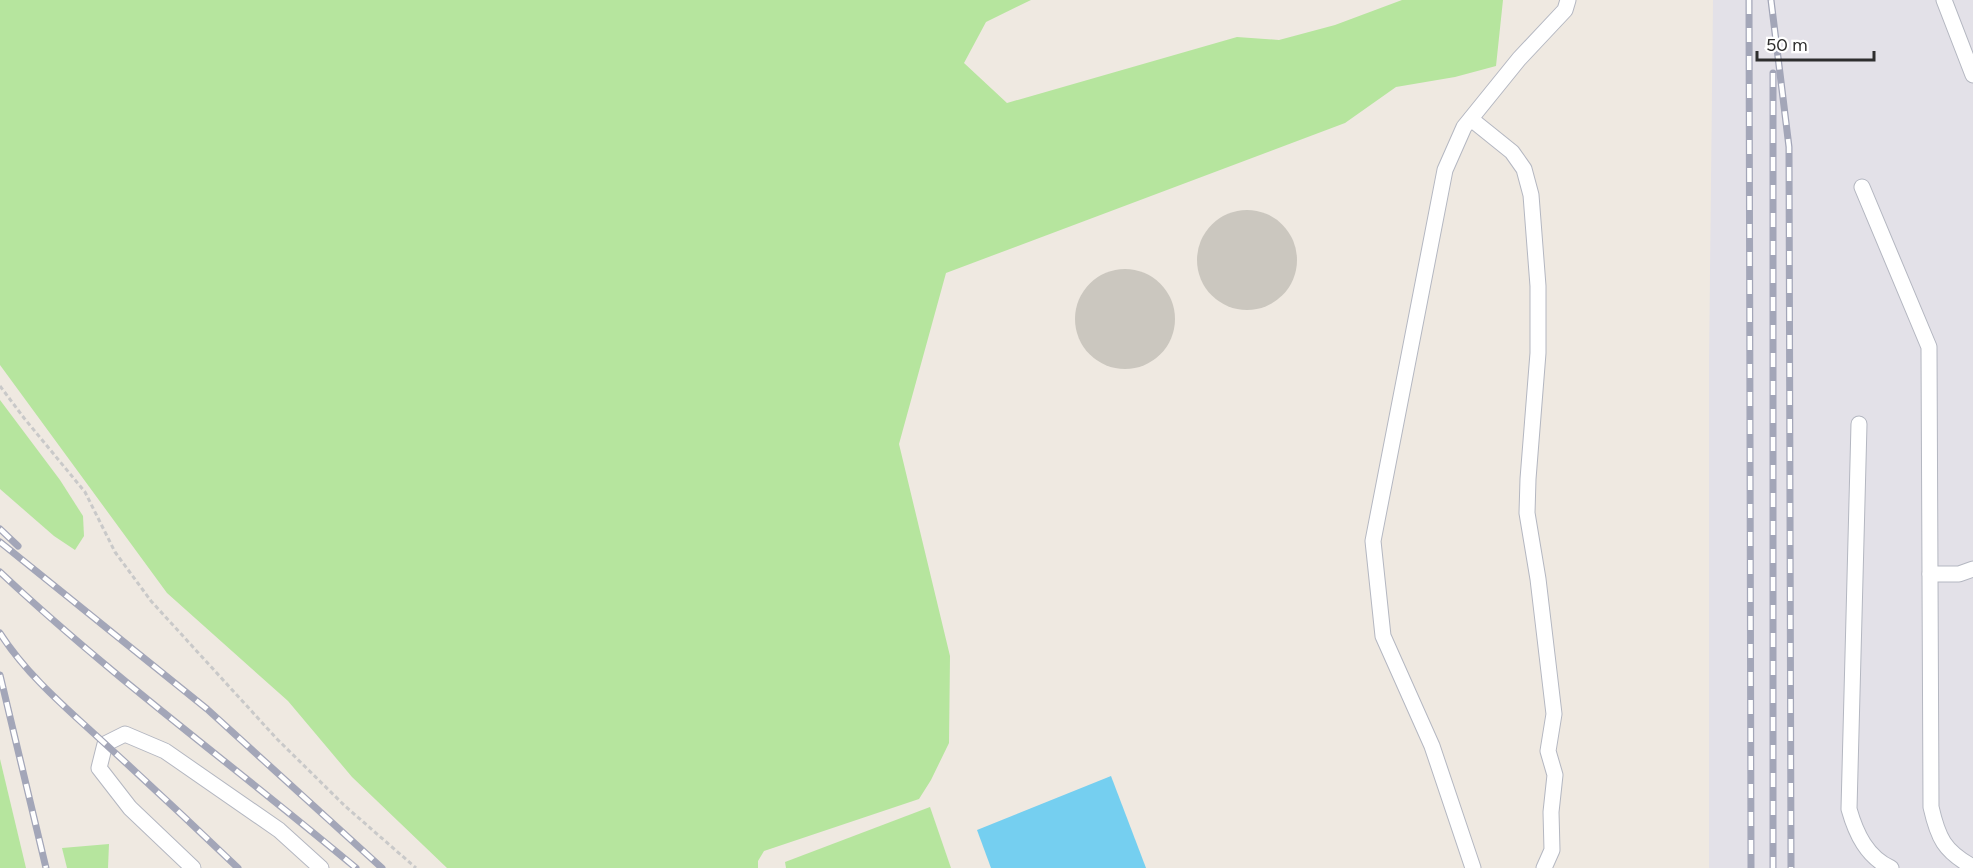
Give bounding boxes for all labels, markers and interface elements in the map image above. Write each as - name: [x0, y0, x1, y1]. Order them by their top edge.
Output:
- scale bar: [1757, 24, 1874, 62]
- text: 50 m: [1766, 34, 1808, 56]

